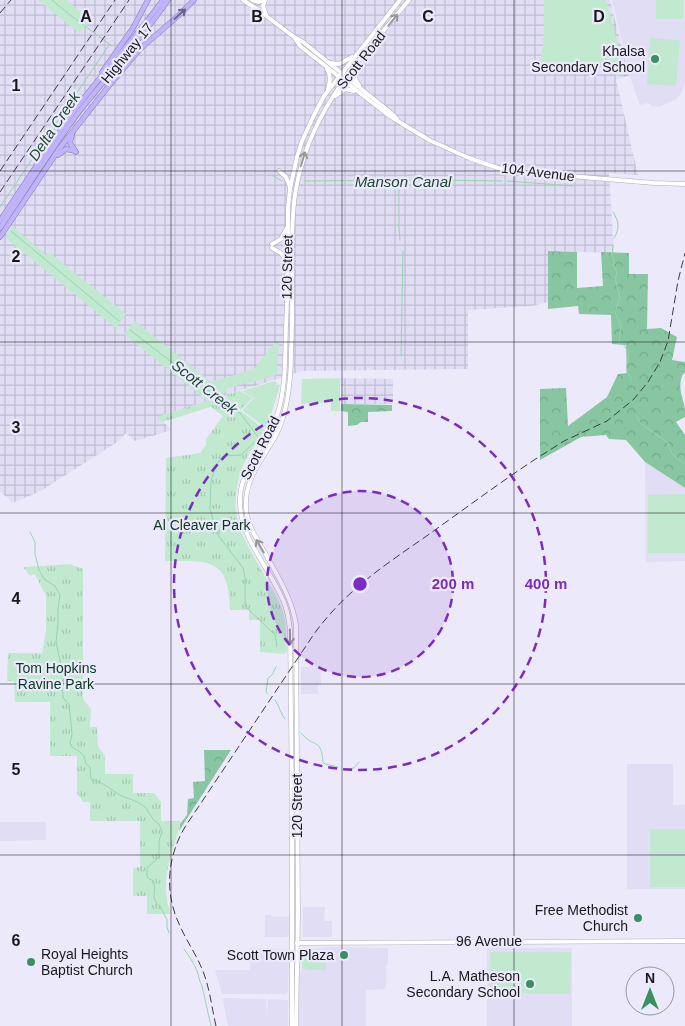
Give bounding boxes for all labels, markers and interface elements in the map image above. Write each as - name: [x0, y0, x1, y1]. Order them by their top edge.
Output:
- text: A: [80, 8, 92, 25]
- text: B: [251, 8, 263, 25]
- text: C: [422, 8, 434, 25]
- text: D: [593, 8, 605, 25]
- one-way arrow: [173, 9, 186, 20]
- one-way arrow: [387, 14, 398, 27]
- street label: Highway 17: [98, 19, 156, 86]
- street label: Scott Road: [333, 28, 389, 92]
- place label: Khalsa Secondary School: [531, 43, 645, 75]
- marker: Khalsa Secondary School: [649, 53, 661, 65]
- text: 1: [12, 77, 21, 94]
- water label: Delta Creek: [25, 87, 84, 164]
- one-way arrow: [299, 151, 309, 167]
- street label: 104 Avenue: [500, 160, 576, 184]
- water label: Manson Canal: [355, 173, 452, 190]
- street label: 120 Street: [278, 234, 296, 299]
- text: 2: [12, 248, 21, 265]
- water label: Scott Creek: [169, 356, 242, 419]
- street label: Scott Road: [237, 414, 283, 482]
- text: 3: [12, 419, 21, 436]
- park label: Al Cleaver Park: [153, 517, 252, 533]
- one-way arrow: [255, 539, 265, 553]
- centre of rings: [351, 575, 369, 593]
- text: 200 m: [432, 575, 474, 592]
- text: 400 m: [525, 575, 567, 592]
- text: 4: [12, 590, 21, 607]
- one-way arrow: [285, 628, 295, 644]
- park label: Tom Hopkins Ravine Park: [16, 660, 96, 692]
- text: 5: [12, 761, 21, 778]
- street label: 120 Street: [289, 774, 305, 838]
- place label: Free Methodist Church: [535, 902, 628, 934]
- marker: Free Methodist Church: [632, 912, 644, 924]
- text: 6: [12, 932, 21, 949]
- street label: 96 Avenue: [456, 933, 522, 949]
- place label: Royal Heights Baptist Church: [41, 946, 133, 978]
- place label: Scott Town Plaza: [227, 947, 334, 963]
- marker: Scott Town Plaza: [338, 949, 350, 961]
- marker: Royal Heights Baptist Church: [25, 956, 37, 968]
- north arrow: [625, 966, 675, 1016]
- place label: L.A. Matheson Secondary School: [406, 968, 520, 1000]
- text: N: [645, 970, 655, 986]
- marker: L.A. Matheson Secondary School: [524, 978, 536, 990]

